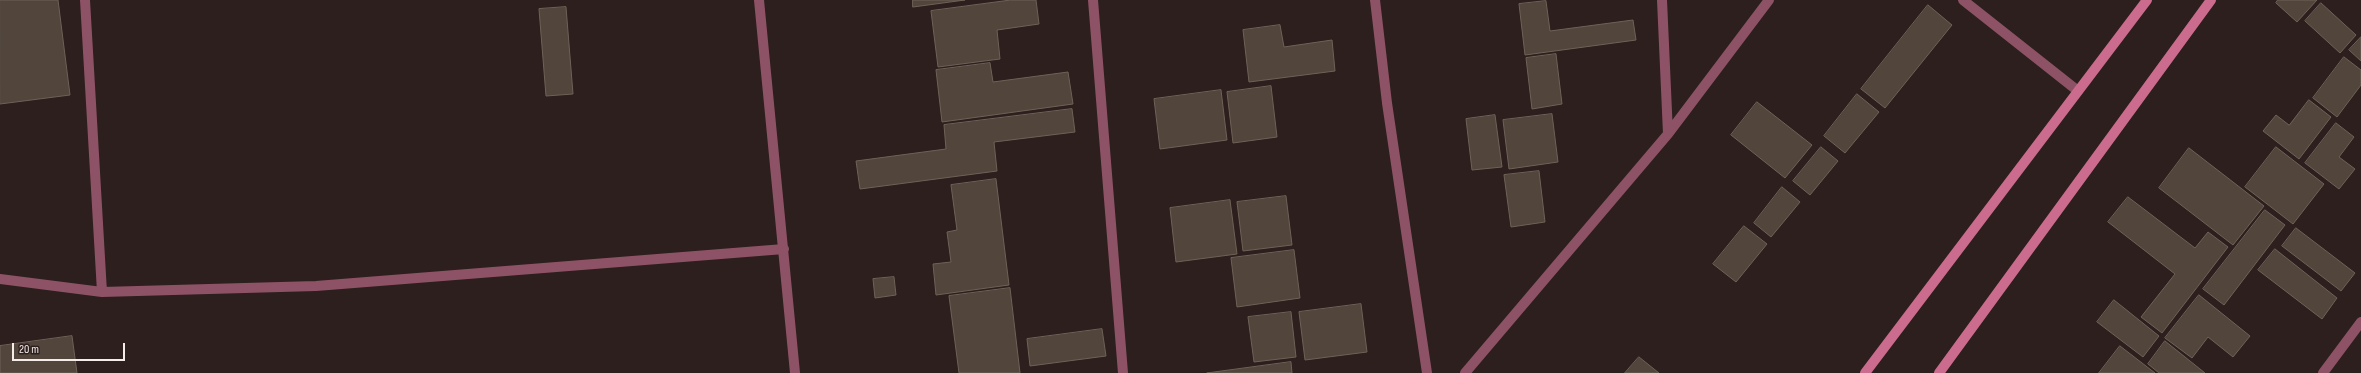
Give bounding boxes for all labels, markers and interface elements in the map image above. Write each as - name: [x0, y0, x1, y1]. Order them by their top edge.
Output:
- scale bar: [14, 335, 127, 361]
- text: 20 m: [19, 342, 39, 357]

